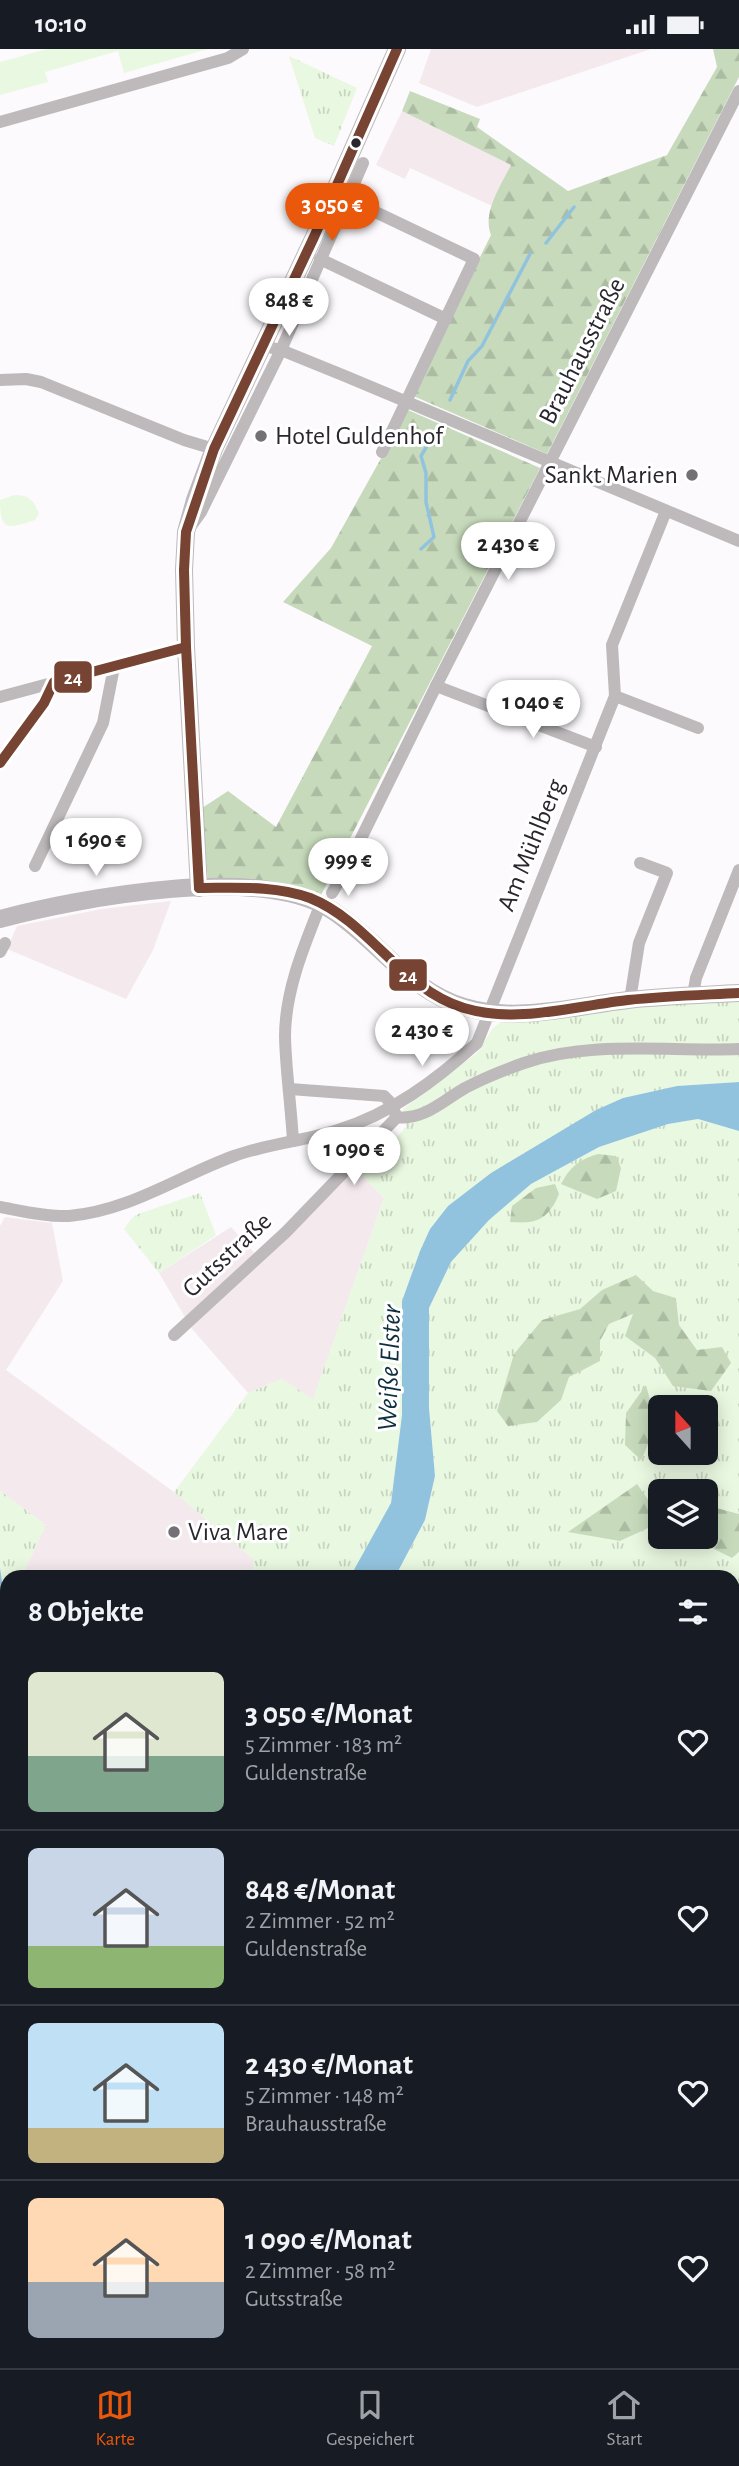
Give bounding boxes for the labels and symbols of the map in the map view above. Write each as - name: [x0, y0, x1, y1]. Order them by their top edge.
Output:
- unlabelled marker: [349, 136, 363, 150]
- pin: 3 050 €: [267, 183, 397, 243]
- street label: Brauhausstraße: [534, 274, 630, 428]
- pin: 848 €: [240, 279, 338, 338]
- place label: Hotel Guldenhof: [275, 423, 445, 449]
- marker: Hotel Guldenhof: [253, 428, 269, 444]
- place label: Sankt Marien: [545, 462, 678, 488]
- marker: Sankt Marien: [684, 467, 700, 483]
- pin: 2 430 €: [443, 523, 573, 582]
- line badge: 24: [53, 660, 93, 694]
- text: 24: [64, 669, 83, 688]
- pin: 1 040 €: [468, 681, 598, 740]
- street label: Am Mühlberg: [493, 775, 569, 915]
- pin: 1 690 €: [31, 819, 161, 878]
- pin: 999 €: [299, 839, 397, 898]
- line badge: 24: [388, 958, 428, 992]
- text: 24: [399, 967, 418, 986]
- pin: 2 430 €: [357, 1009, 487, 1068]
- pin: 1 090 €: [289, 1127, 419, 1187]
- street label: Gutsstraße: [178, 1208, 276, 1302]
- water label: Weiße Elster: [374, 1304, 406, 1432]
- north arrow: [648, 1395, 718, 1465]
- place label: Viva Mare: [188, 1519, 288, 1545]
- marker: Viva Mare: [166, 1524, 182, 1540]

